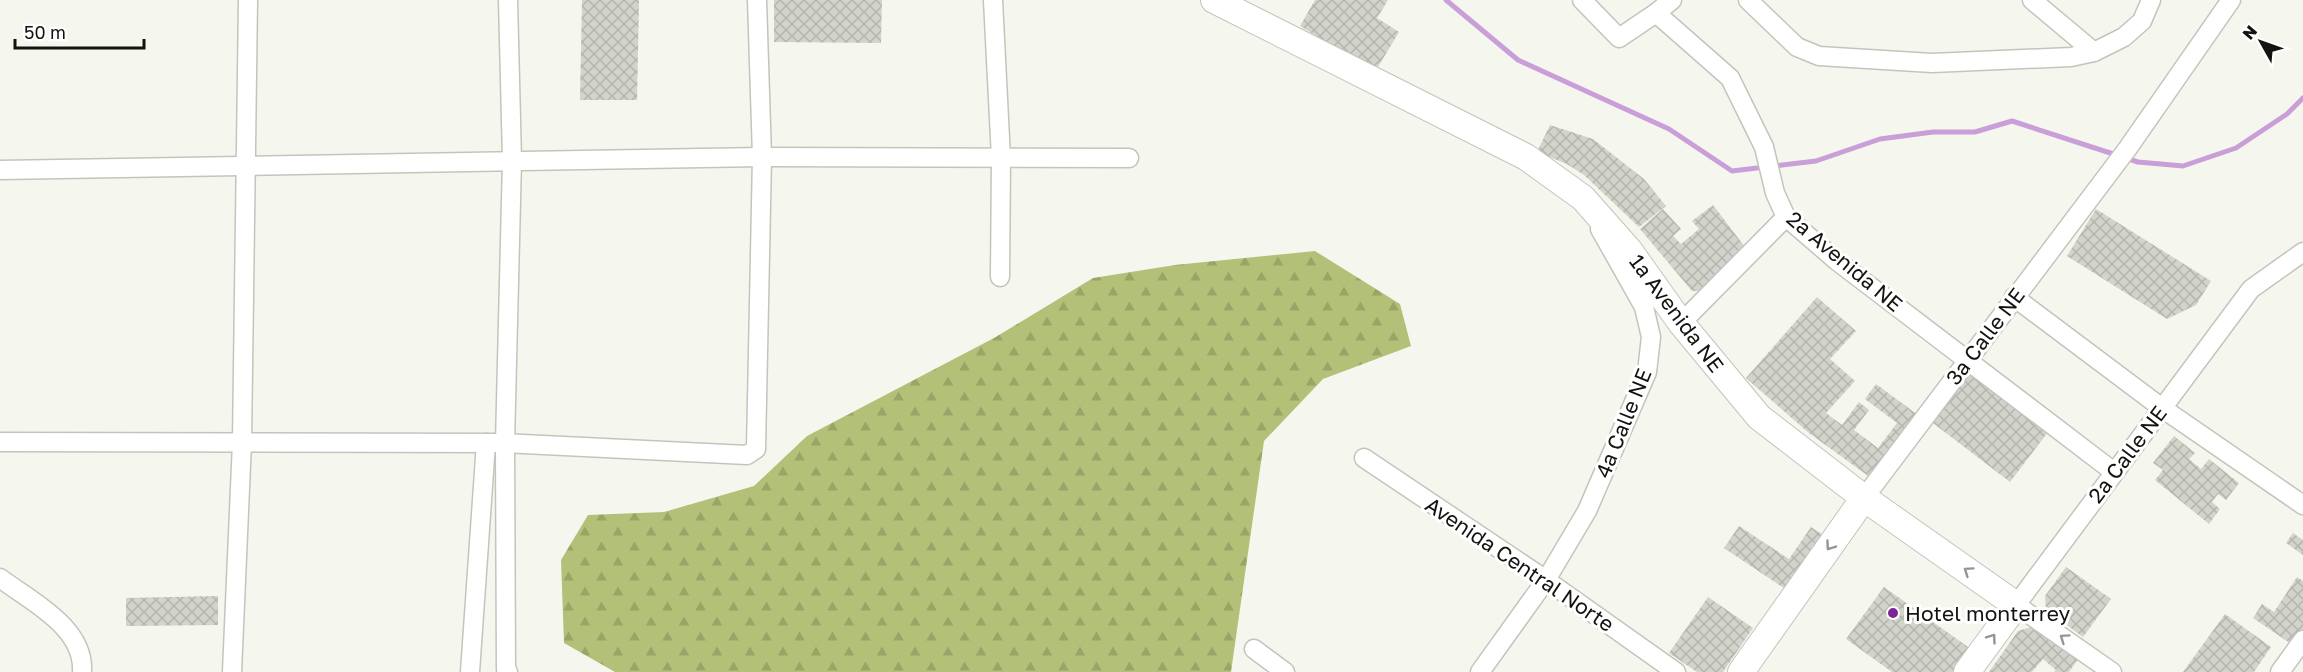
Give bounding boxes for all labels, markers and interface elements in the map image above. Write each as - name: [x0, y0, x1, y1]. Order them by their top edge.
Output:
- scale bar: [15, 12, 144, 50]
- north arrow: [2231, 12, 2291, 72]
- text: 50 m: [24, 21, 66, 43]
- text: N: [2238, 21, 2261, 43]
- street label: 2a Avenida NE: [1782, 205, 1908, 317]
- street label: 1a Avenida NE: [1624, 249, 1730, 377]
- street label: 3a Calle NE: [1940, 282, 2030, 390]
- street label: 4a Calle NE: [1589, 365, 1657, 481]
- street label: 2a Calle NE: [2082, 400, 2172, 508]
- street label: Avenida Central Norte: [1421, 491, 1619, 637]
- one-way arrow: [1826, 539, 1837, 550]
- one-way arrow: [1964, 567, 1975, 578]
- place label: Hotel monterrey: [1905, 600, 2071, 626]
- marker: Hotel monterrey: [1886, 606, 1900, 620]
- one-way arrow: [1984, 634, 1995, 645]
- one-way arrow: [2060, 634, 2071, 645]

